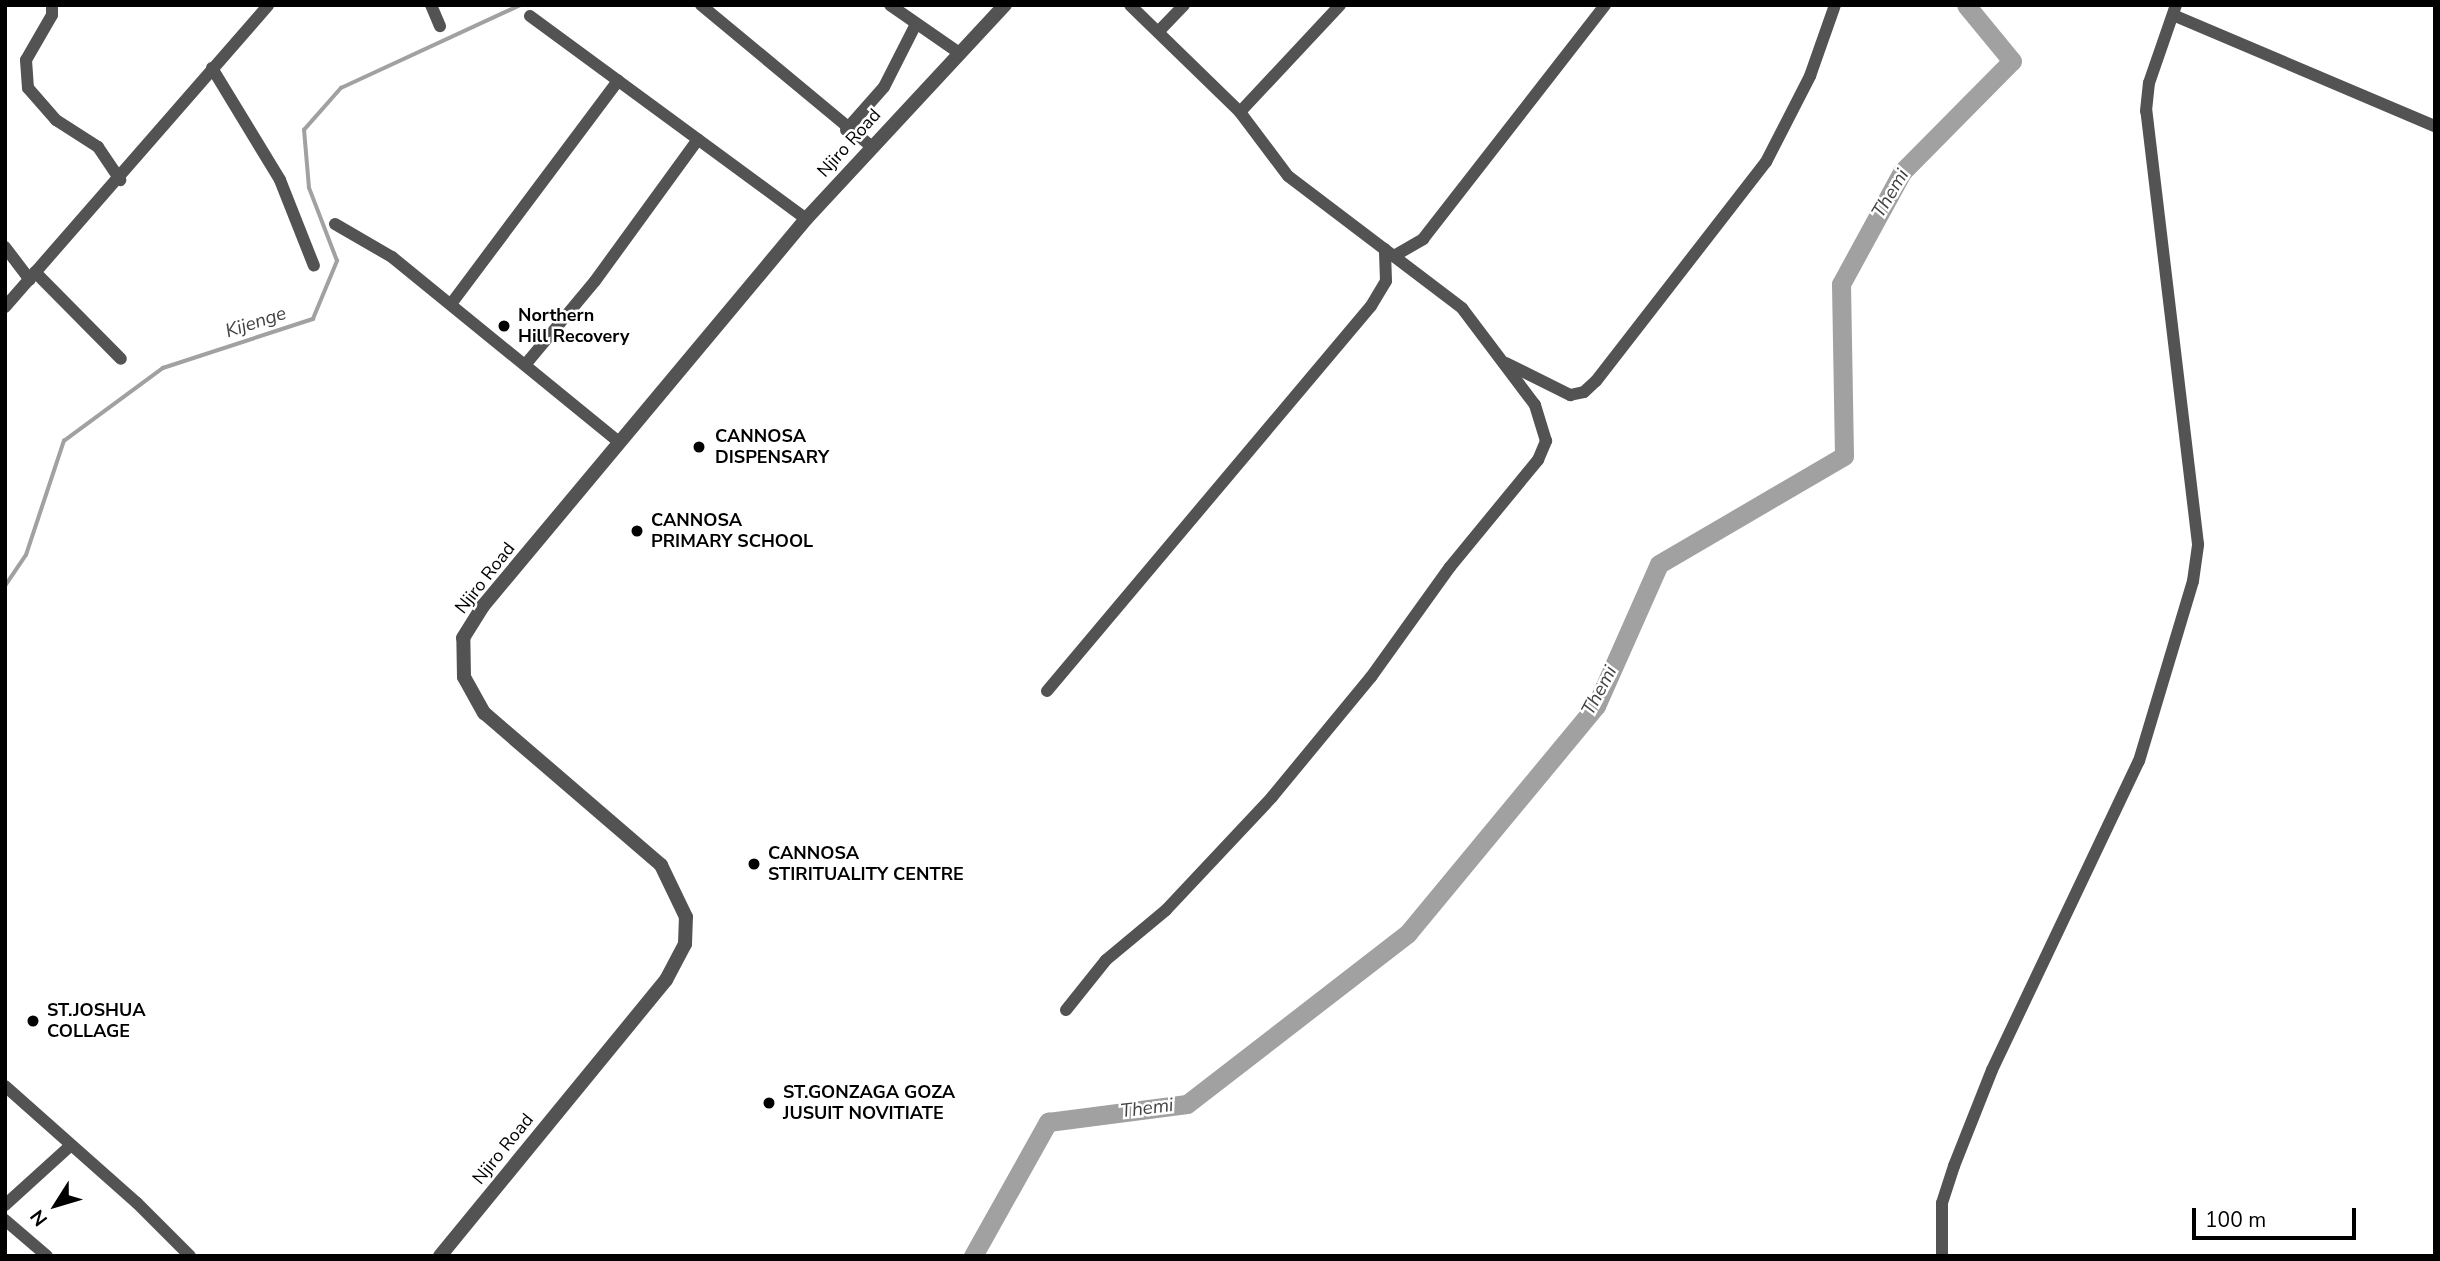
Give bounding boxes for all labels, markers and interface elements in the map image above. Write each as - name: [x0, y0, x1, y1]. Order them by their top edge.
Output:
- street label: Njiro Road: [813, 104, 885, 182]
- water label: Themi: [1868, 165, 1914, 223]
- water label: Kijenge: [223, 302, 289, 344]
- place label: Northern Hill Recovery: [518, 305, 629, 348]
- marker: Northern Hill Recovery: [496, 318, 512, 334]
- place label: CANNOSA DISPENSARY: [715, 426, 829, 468]
- marker: CANNOSA DISPENSARY: [689, 437, 709, 457]
- place label: CANNOSA PRIMARY SCHOOL: [651, 510, 813, 552]
- marker: CANNOSA PRIMARY SCHOOL: [629, 523, 645, 539]
- street label: Njiro Road: [450, 538, 520, 618]
- water label: Themi: [1577, 662, 1623, 720]
- place label: CANNOSA STIRITUALITY CENTRE: [768, 843, 964, 886]
- marker: CANNOSA STIRITUALITY CENTRE: [746, 856, 762, 872]
- place label: ST.JOSHUA COLLAGE: [47, 1000, 146, 1042]
- marker: ST.JOSHUA COLLAGE: [25, 1013, 41, 1029]
- place label: ST.GONZAGA GOZA JUSUIT NOVITIATE: [783, 1082, 955, 1124]
- water label: Themi: [1119, 1094, 1175, 1124]
- marker: ST.GONZAGA GOZA JUSUIT NOVITIATE: [761, 1095, 777, 1111]
- street label: Njiro Road: [468, 1109, 538, 1189]
- north arrow: [21, 1170, 91, 1240]
- scale bar: [2195, 1194, 2360, 1238]
- text: N: [25, 1204, 54, 1231]
- text: 100 m: [2205, 1206, 2266, 1234]

